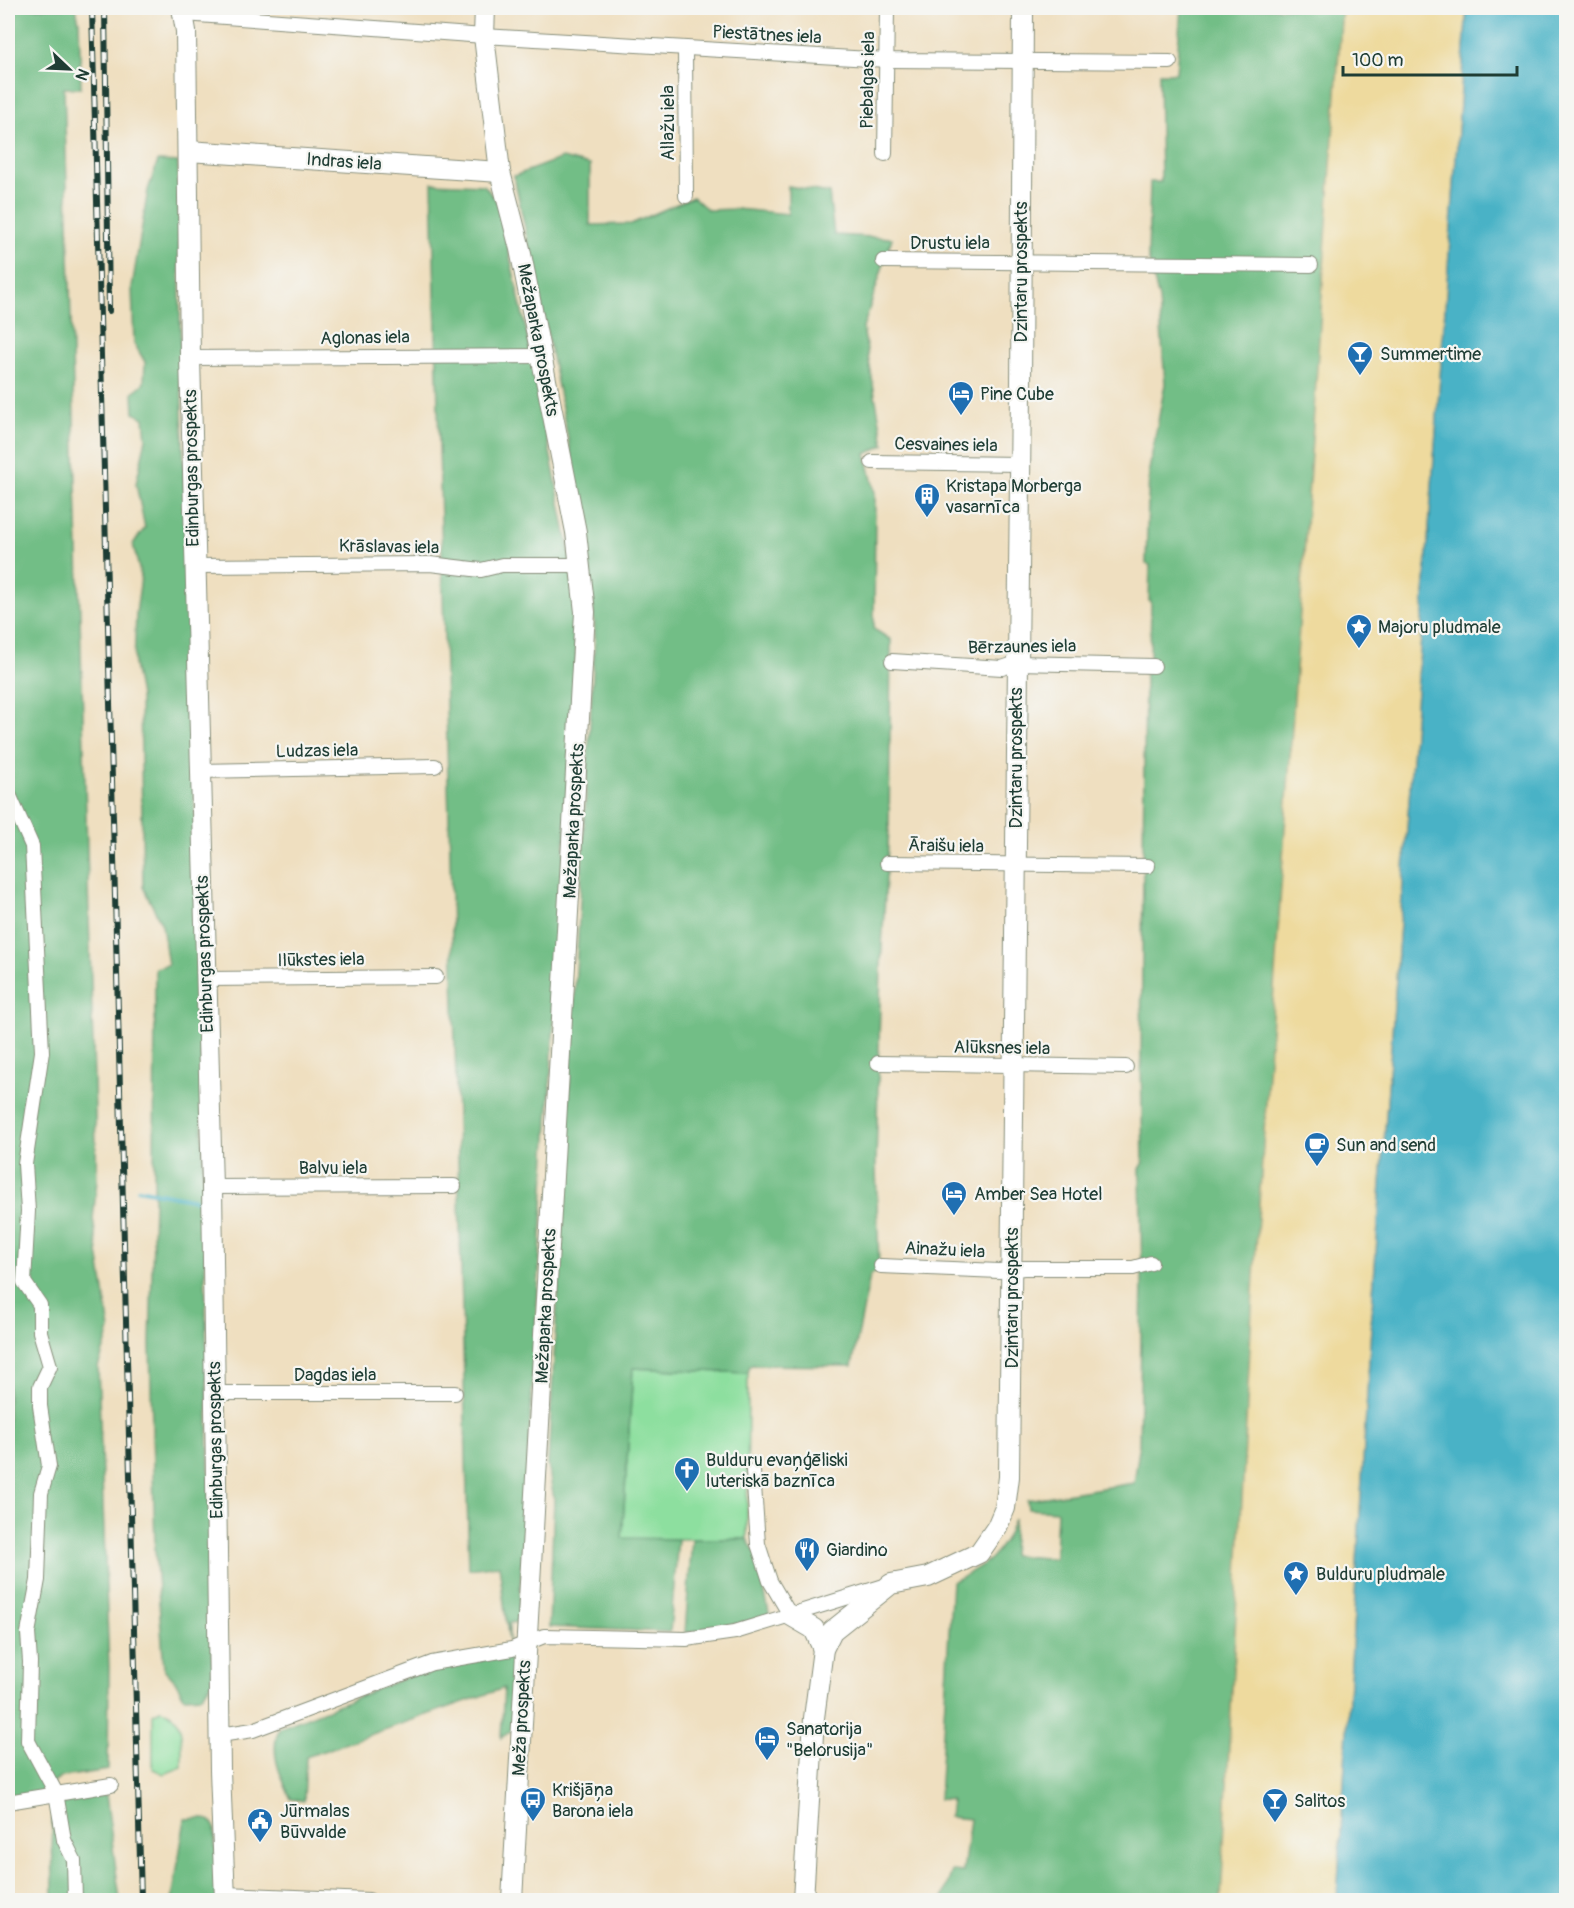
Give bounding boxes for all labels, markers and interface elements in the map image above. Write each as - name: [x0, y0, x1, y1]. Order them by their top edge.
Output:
- street label: Piestātnes iela: [712, 21, 822, 49]
- street label: Piebalgas iela: [856, 31, 880, 129]
- north arrow: [39, 39, 99, 99]
- scale bar: [1343, 39, 1517, 77]
- text: 100 m: [1352, 49, 1404, 72]
- text: N: [70, 66, 93, 84]
- street label: Allažu iela: [657, 85, 680, 161]
- street label: Indras iela: [306, 148, 382, 176]
- street label: Dzintaru prospekts: [1010, 201, 1033, 343]
- street label: Drustu iela: [910, 232, 990, 255]
- street label: Mežaparka prospekts: [512, 262, 564, 418]
- street label: Aglonas iela: [320, 326, 410, 350]
- bar icon: Summertime: [1345, 339, 1375, 377]
- place label: Summertime: [1380, 343, 1481, 366]
- hotel icon: Pine Cube: [946, 379, 976, 417]
- place label: Pine Cube: [980, 383, 1054, 406]
- street label: Edinburgas prospekts: [179, 389, 205, 547]
- street label: Cesvaines iela: [894, 433, 998, 457]
- place label: Kristapa Morberga vasarnīca: [945, 475, 1082, 519]
- building icon: Kristapa Morberga vasarnīca: [912, 481, 942, 519]
- street label: Krāslavas iela: [339, 535, 439, 559]
- place icon: Majoru pludmale: [1344, 612, 1374, 650]
- place label: Majoru pludmale: [1378, 616, 1501, 639]
- street label: Bērzaunes iela: [968, 635, 1076, 659]
- street label: Dzintaru prospekts: [1005, 687, 1028, 829]
- street label: Ludzas iela: [276, 739, 358, 763]
- street label: Mežaparka prospekts: [558, 743, 590, 899]
- street label: Āraišu iela: [908, 834, 984, 858]
- street label: Edinburgas prospekts: [191, 875, 219, 1033]
- street label: Ilūkstes iela: [277, 948, 365, 972]
- street label: Alūksnes iela: [954, 1036, 1050, 1060]
- cafe icon: Sun and send: [1302, 1130, 1332, 1168]
- place label: Sun and send: [1336, 1134, 1436, 1157]
- street label: Balvu iela: [299, 1157, 367, 1180]
- hotel icon: Amber Sea Hotel: [939, 1179, 969, 1217]
- place label: Amber Sea Hotel: [974, 1183, 1102, 1206]
- street label: Dzintaru prospekts: [1001, 1227, 1024, 1369]
- street label: Mežaparka prospekts: [530, 1228, 562, 1384]
- street label: Ainažu iela: [904, 1236, 986, 1264]
- street label: Edinburgas prospekts: [203, 1361, 229, 1519]
- street label: Dagdas iela: [294, 1364, 376, 1387]
- place label: Bulduru evaņģēliski luteriskā baznīca: [706, 1449, 848, 1493]
- church icon: Bulduru evaņģēliski luteriskā baznīca: [672, 1455, 702, 1493]
- restaurant icon: Giardino: [792, 1535, 822, 1573]
- place label: Giardino: [826, 1539, 888, 1562]
- place icon: Bulduru pludmale: [1281, 1559, 1311, 1597]
- place label: Bulduru pludmale: [1316, 1563, 1445, 1586]
- street label: Meža prospekts: [507, 1660, 537, 1776]
- place label: Sanatorija "Belorusija": [786, 1718, 873, 1762]
- hotel icon: Sanatorija "Belorusija": [752, 1724, 782, 1762]
- place label: Krišjāņa Barona iela: [552, 1779, 633, 1823]
- bus stop icon: Krišjāņa Barona iela: [518, 1785, 548, 1823]
- bar icon: Salitos: [1260, 1786, 1290, 1824]
- place label: Salitos: [1294, 1790, 1345, 1813]
- place label: Jūrmalas Būvvalde: [280, 1800, 349, 1844]
- public building icon: Jūrmalas Būvvalde: [245, 1806, 275, 1844]

